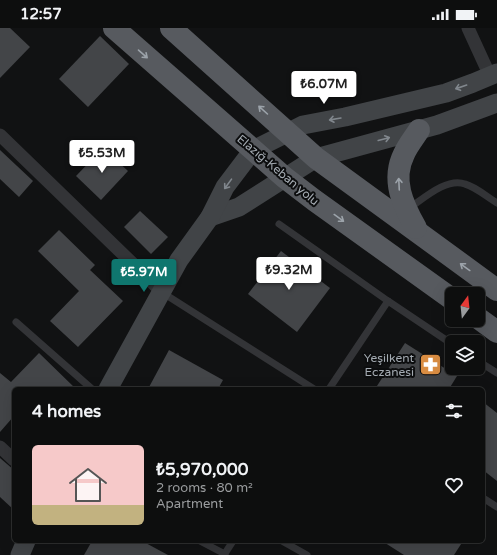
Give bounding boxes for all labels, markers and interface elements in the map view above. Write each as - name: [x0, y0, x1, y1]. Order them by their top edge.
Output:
- text: 12:57: [20, 5, 62, 23]
- one-way arrow: [138, 49, 148, 59]
- pin: ₺6.07M: [291, 71, 357, 105]
- text: ₺6.07M: [300, 76, 348, 92]
- one-way arrow: [455, 84, 467, 92]
- one-way arrow: [258, 106, 268, 115]
- one-way arrow: [329, 115, 342, 123]
- street label: Elazığ-Keban yolu: [234, 132, 322, 208]
- one-way arrow: [377, 135, 390, 143]
- pin: ₺5.53M: [69, 140, 135, 174]
- text: ₺5.53M: [78, 145, 126, 161]
- one-way arrow: [224, 178, 232, 189]
- one-way arrow: [395, 178, 402, 191]
- one-way arrow: [333, 214, 344, 222]
- pin: ₺9.32M: [256, 257, 322, 291]
- pin: ₺5.97M: [111, 259, 177, 293]
- text: ₺9.32M: [265, 262, 313, 278]
- one-way arrow: [460, 262, 471, 271]
- text: ₺5.97M: [120, 264, 168, 280]
- north arrow: [445, 287, 485, 327]
- map controls: [445, 287, 485, 375]
- button: layers: [445, 335, 485, 375]
- place label: Yeşilkent Eczanesi: [364, 351, 414, 379]
- pharmacy icon: Yeşilkent Eczanesi: [417, 352, 443, 378]
- icon: filters: [443, 400, 465, 422]
- text: 4 homes: [32, 401, 101, 422]
- text: ₺5,970,000: [156, 459, 248, 480]
- icon: home: [64, 461, 112, 509]
- icon: heart: [443, 474, 465, 496]
- text: 2 rooms · 80 m²: [156, 480, 253, 496]
- text: Apartment: [156, 496, 223, 512]

